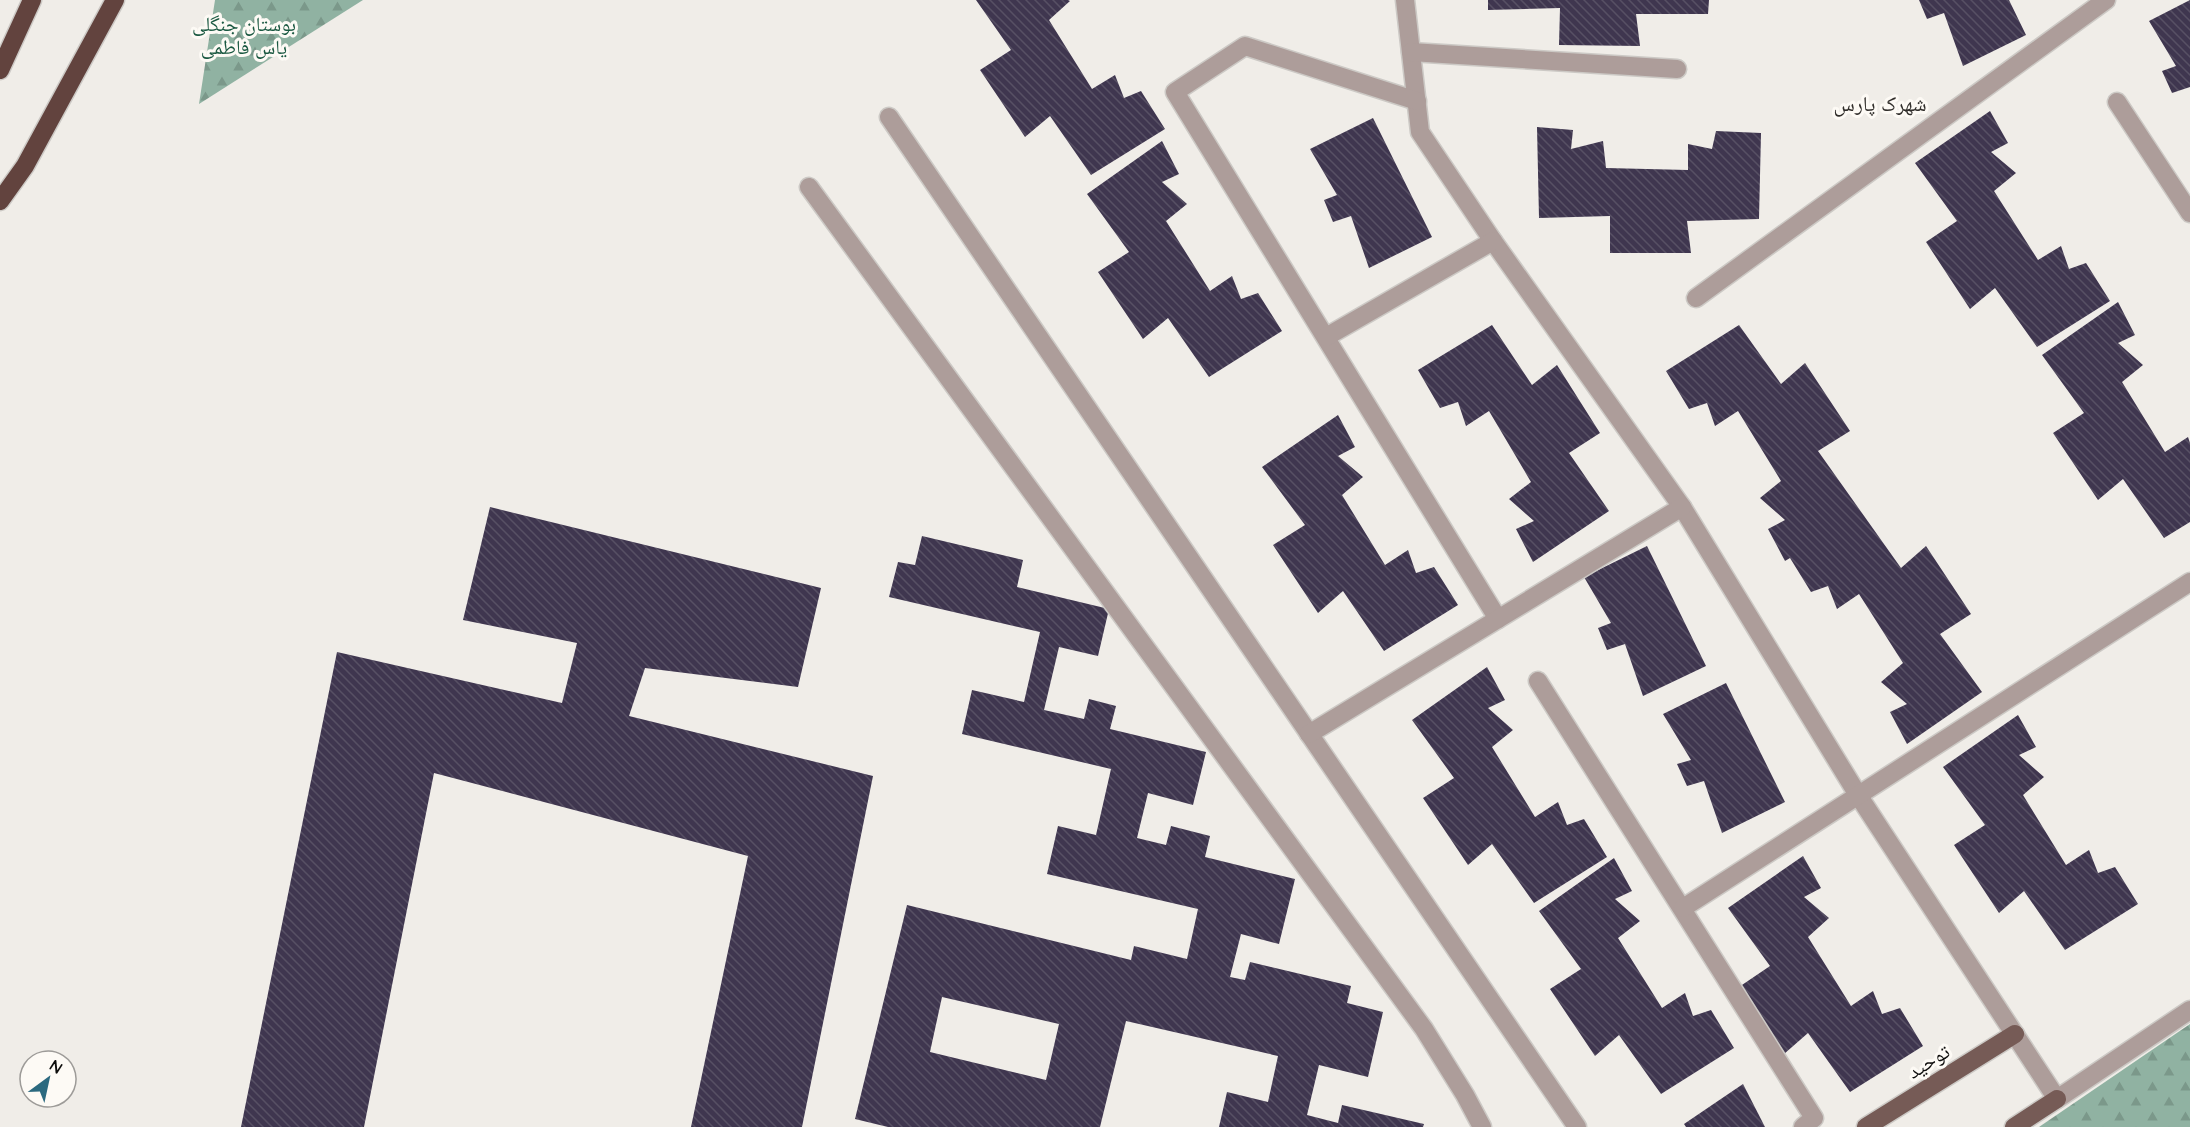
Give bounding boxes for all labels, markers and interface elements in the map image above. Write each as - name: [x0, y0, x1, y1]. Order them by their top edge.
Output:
- park label: بوستان جنگلی یاس فاطمی: [192, 11, 296, 59]
- district label: شهرک پارس: [1833, 90, 1927, 117]
- street label: توحید: [1902, 1038, 1954, 1084]
- north arrow: [18, 1049, 78, 1109]
- text: N: [46, 1055, 67, 1078]

